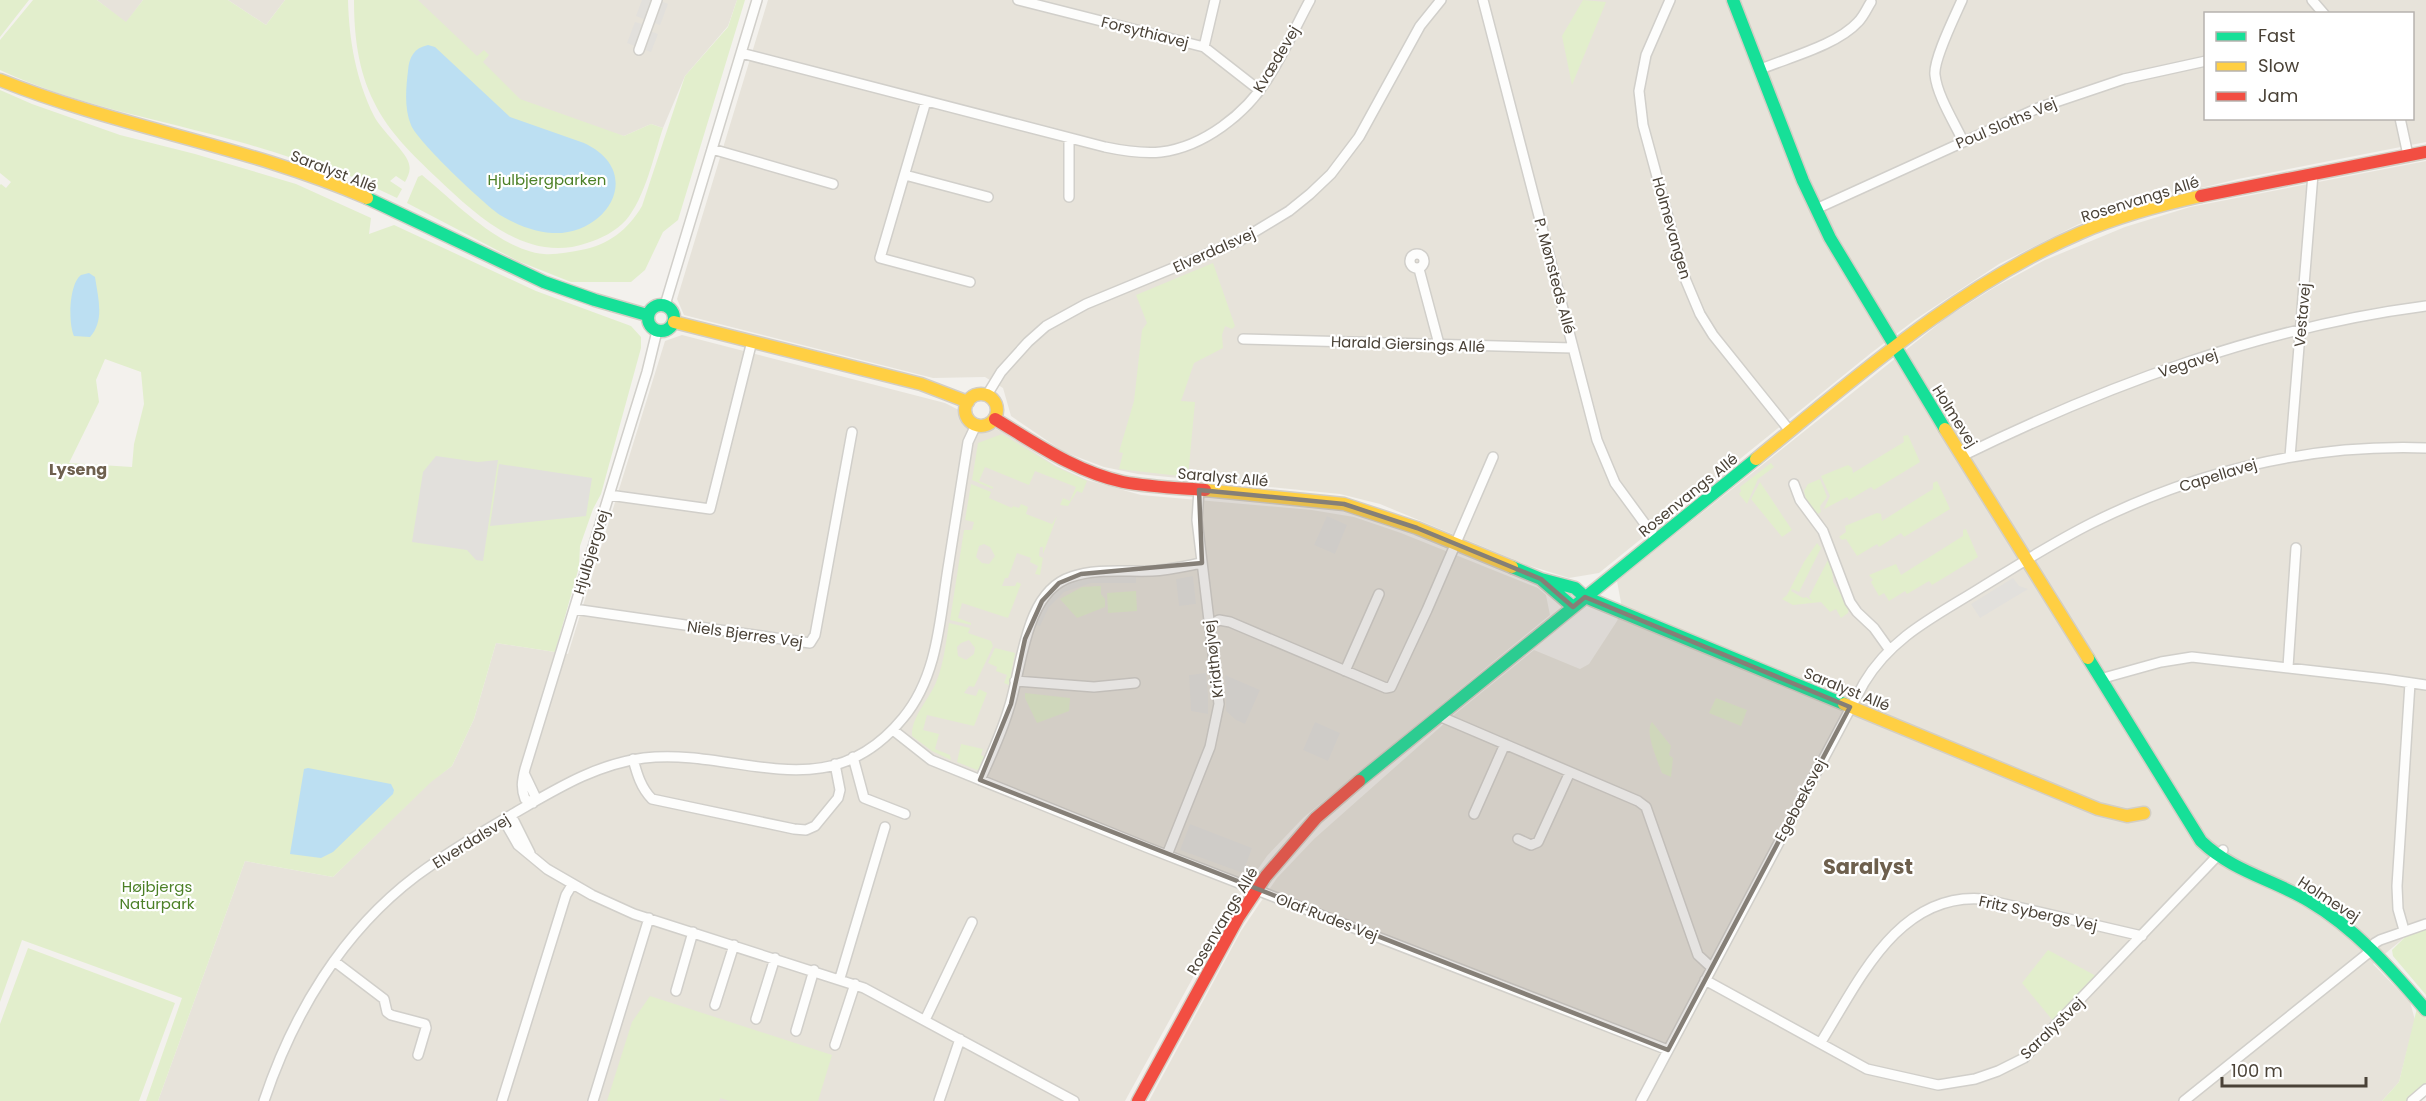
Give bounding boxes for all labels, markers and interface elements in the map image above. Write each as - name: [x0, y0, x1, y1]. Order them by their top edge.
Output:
- street label: Forsythiavej: [1099, 11, 1191, 53]
- legend: [2204, 12, 2414, 120]
- street label: Kvædevej: [1248, 22, 1304, 96]
- text: Fast: [2258, 23, 2295, 48]
- text: Slow: [2258, 53, 2300, 78]
- text: Jam: [2258, 83, 2298, 108]
- street label: Poul Sloths Vej: [1952, 92, 2060, 154]
- street label: Saralyst Allé: [288, 145, 380, 197]
- park label: Hjulbjergparken: [488, 169, 606, 190]
- street label: Rosenvangs Allé: [2078, 171, 2202, 227]
- street label: Holmevangen: [1647, 174, 1697, 282]
- street label: P. Mønsteds Allé: [1529, 216, 1581, 336]
- street label: Elverdalsvej: [1170, 223, 1258, 277]
- street label: Vestavej: [2289, 282, 2315, 348]
- street label: Harald Giersings Allé: [1331, 331, 1485, 357]
- street label: Vegavej: [2156, 344, 2220, 382]
- street label: Holmevej: [1928, 381, 1982, 451]
- street label: Rosenvangs Allé: [1634, 448, 1742, 542]
- street label: Capellavej: [2177, 453, 2259, 497]
- district label: Lyseng: [49, 458, 107, 481]
- street label: Saralyst Allé: [1177, 463, 1269, 491]
- street label: Hjulbjergvej: [568, 507, 614, 597]
- street label: Niels Bjerres Vej: [686, 615, 804, 653]
- street label: Kridthøjvej: [1198, 619, 1228, 699]
- street label: Saralyst Allé: [1801, 662, 1893, 716]
- street label: Egebæksvej: [1769, 755, 1831, 845]
- street label: Elverdalsvej: [428, 809, 514, 873]
- district label: Saralyst: [1823, 852, 1913, 881]
- street label: Rosenvangs Allé: [1181, 863, 1263, 979]
- street label: Holmevej: [2294, 871, 2364, 927]
- park label: Højbjergs Naturpark: [120, 876, 195, 914]
- street label: Olaf Rudes Vej: [1273, 888, 1381, 946]
- street label: Fritz Sybergs Vej: [1977, 890, 2099, 936]
- street label: Saralystvej: [2015, 992, 2089, 1064]
- scale bar: [2222, 1050, 2366, 1088]
- text: 100 m: [2231, 1058, 2283, 1083]

